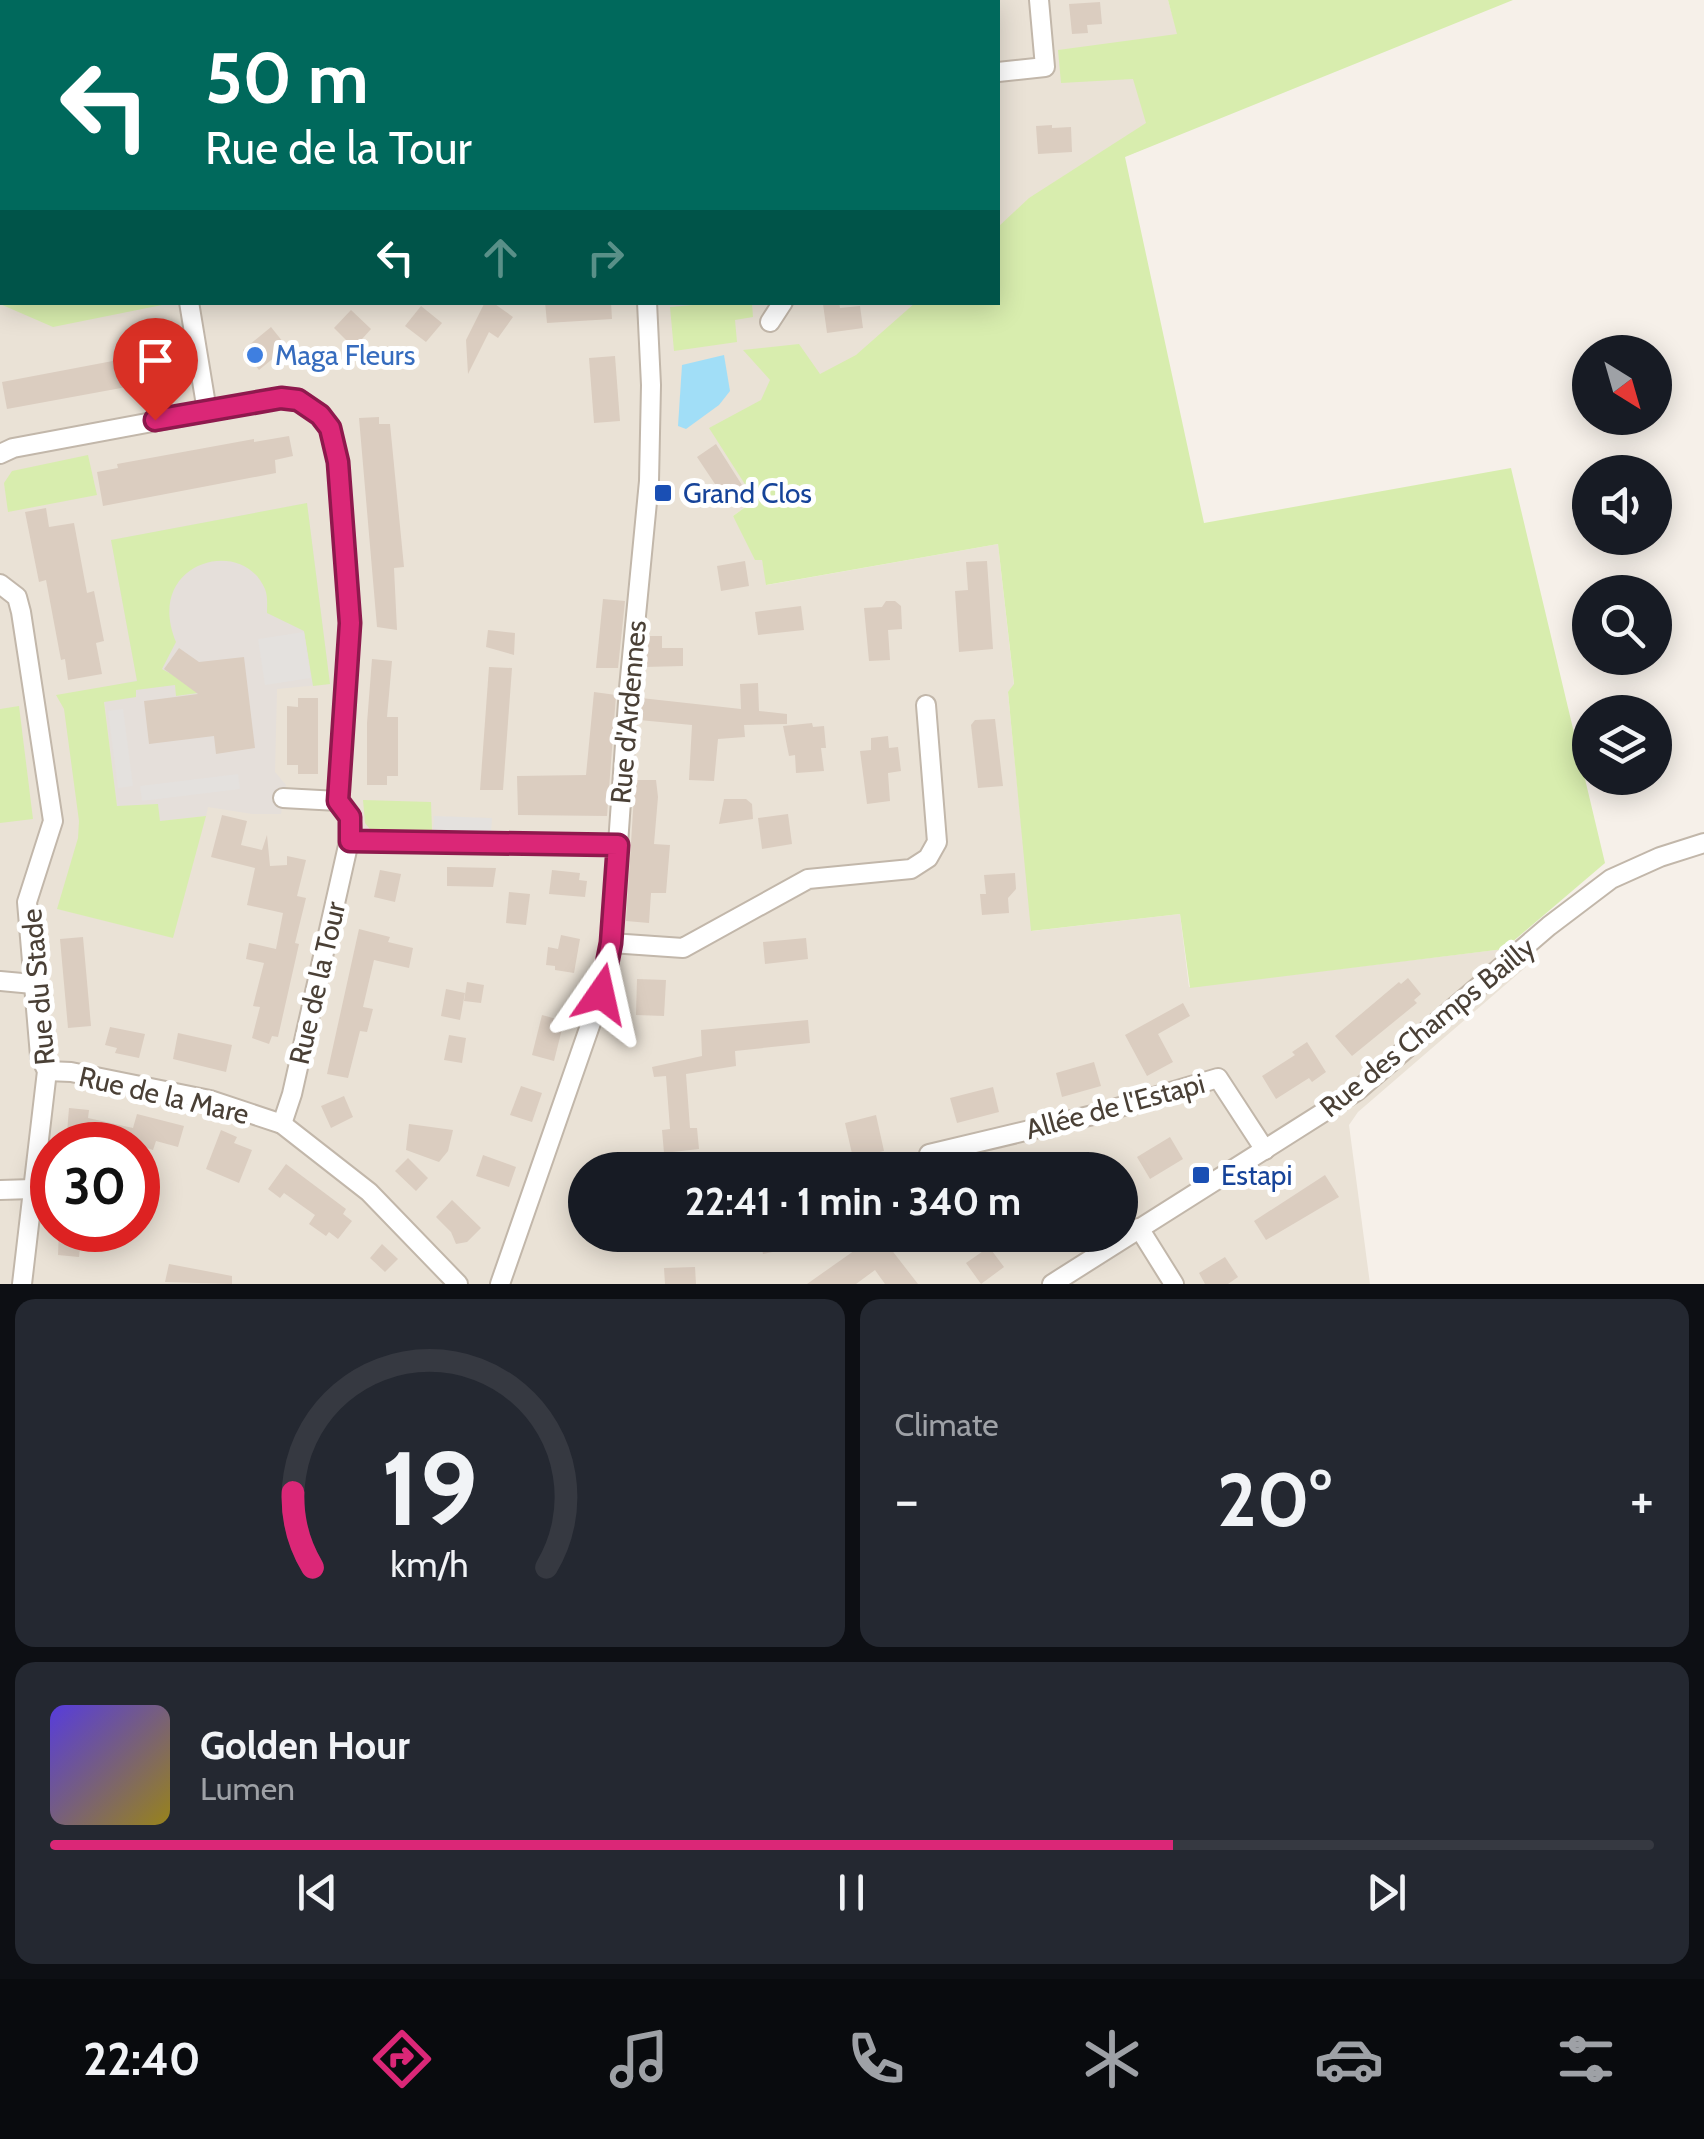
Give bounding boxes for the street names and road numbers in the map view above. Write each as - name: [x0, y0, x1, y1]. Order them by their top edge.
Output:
- street label: Rue d'Ardennes: [603, 619, 653, 805]
- street label: Rue de la Tour: [282, 898, 352, 1068]
- street label: Rue du Stade: [14, 907, 62, 1067]
- street label: Rue des Champs Bailly: [1313, 930, 1541, 1124]
- street label: Rue de la Mare: [76, 1059, 252, 1131]
- street label: Allée de l'Estapi: [1022, 1066, 1208, 1146]

